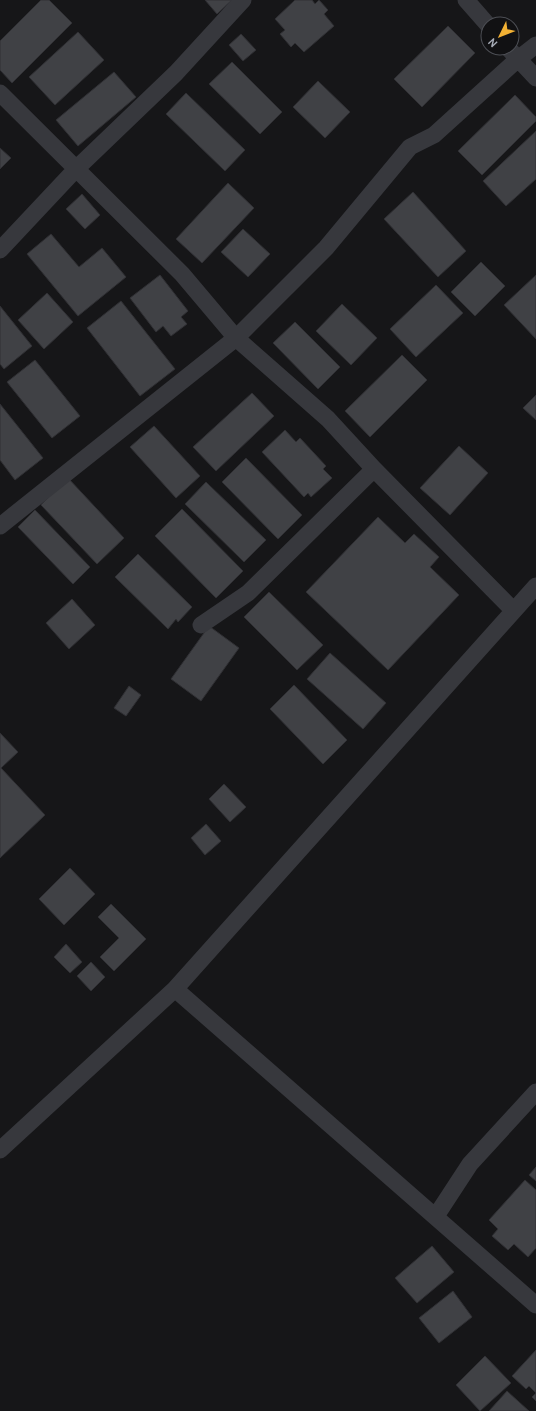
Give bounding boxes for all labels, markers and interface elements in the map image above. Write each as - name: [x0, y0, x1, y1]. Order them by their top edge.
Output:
- north arrow: [480, 16, 520, 56]
- text: N: [486, 34, 501, 50]

